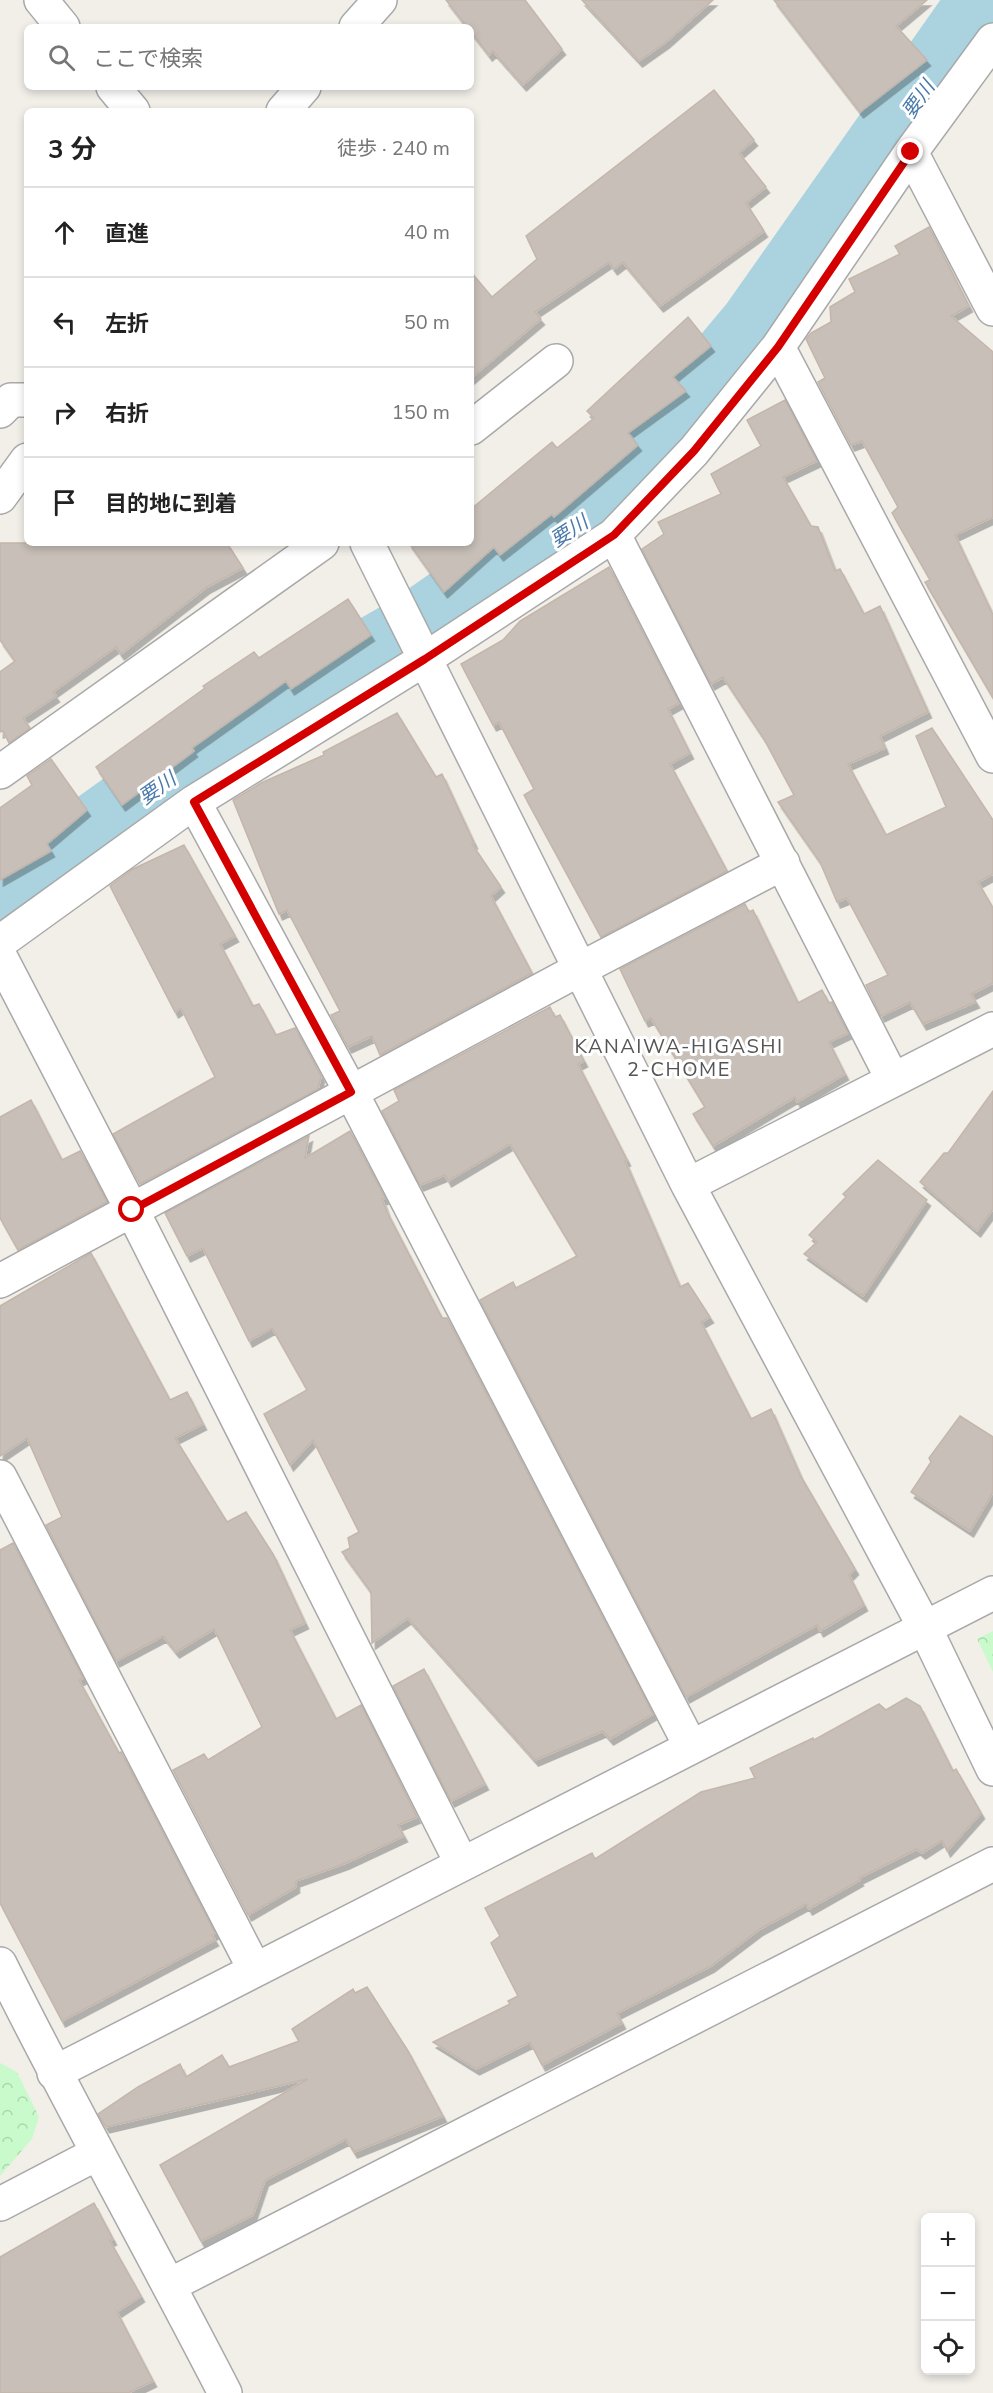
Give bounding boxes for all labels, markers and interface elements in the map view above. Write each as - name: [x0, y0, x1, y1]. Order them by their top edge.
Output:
- search box: [24, 24, 474, 90]
- icon: search: [45, 41, 78, 74]
- text: ここで検索: [93, 44, 203, 74]
- water label: 要川: [896, 74, 942, 123]
- text: 3 分: [48, 132, 97, 167]
- text: 徒歩 · 240 m: [337, 135, 450, 162]
- route end: [897, 138, 923, 164]
- icon: ahead: [48, 216, 81, 249]
- text: 直進: [105, 219, 149, 249]
- text: 40 m: [404, 219, 450, 246]
- icon: left: [48, 306, 81, 339]
- text: 左折: [105, 309, 149, 339]
- text: 50 m: [404, 309, 450, 336]
- icon: right: [48, 396, 81, 429]
- text: 右折: [105, 399, 149, 429]
- text: 150 m: [392, 399, 450, 426]
- icon: arrive: [48, 486, 81, 519]
- text: 目的地に到着: [105, 489, 237, 519]
- water label: 要川: [545, 508, 595, 554]
- water label: 要川: [133, 765, 183, 811]
- district label: KANAIWA-HIGASHI 2-CHOME: [574, 1033, 784, 1083]
- route start: [118, 1196, 144, 1222]
- map controls: [921, 2213, 975, 2375]
- button: +: [921, 2213, 975, 2267]
- button: −: [921, 2267, 975, 2321]
- button: locate: [921, 2321, 975, 2375]

